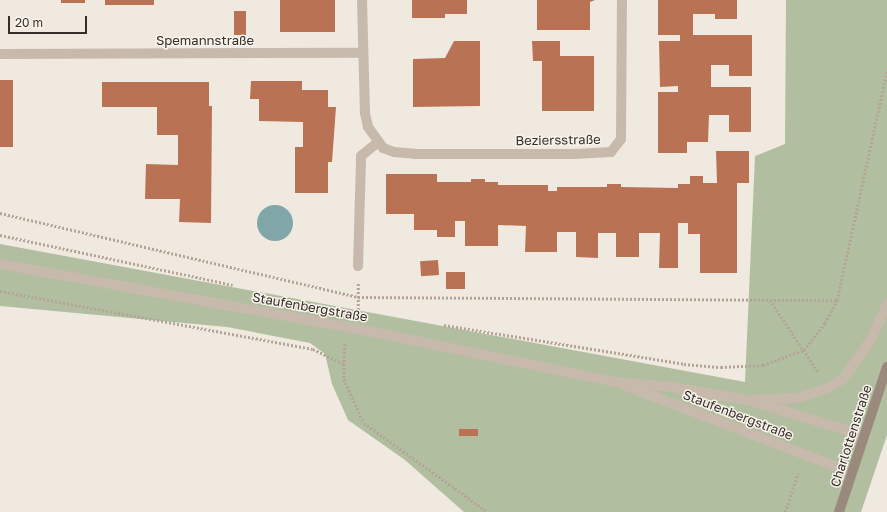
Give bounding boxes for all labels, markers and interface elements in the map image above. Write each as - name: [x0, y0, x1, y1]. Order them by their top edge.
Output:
- scale bar: [10, 8, 89, 34]
- text: 20 m: [15, 15, 43, 30]
- street label: Spemannstraße: [156, 32, 254, 48]
- street label: Beziersstraße: [515, 131, 601, 149]
- street label: Staufenbergstraße: [251, 289, 369, 325]
- street label: Charlottenstraße: [827, 383, 875, 489]
- street label: Staufenbergstraße: [681, 387, 795, 443]

